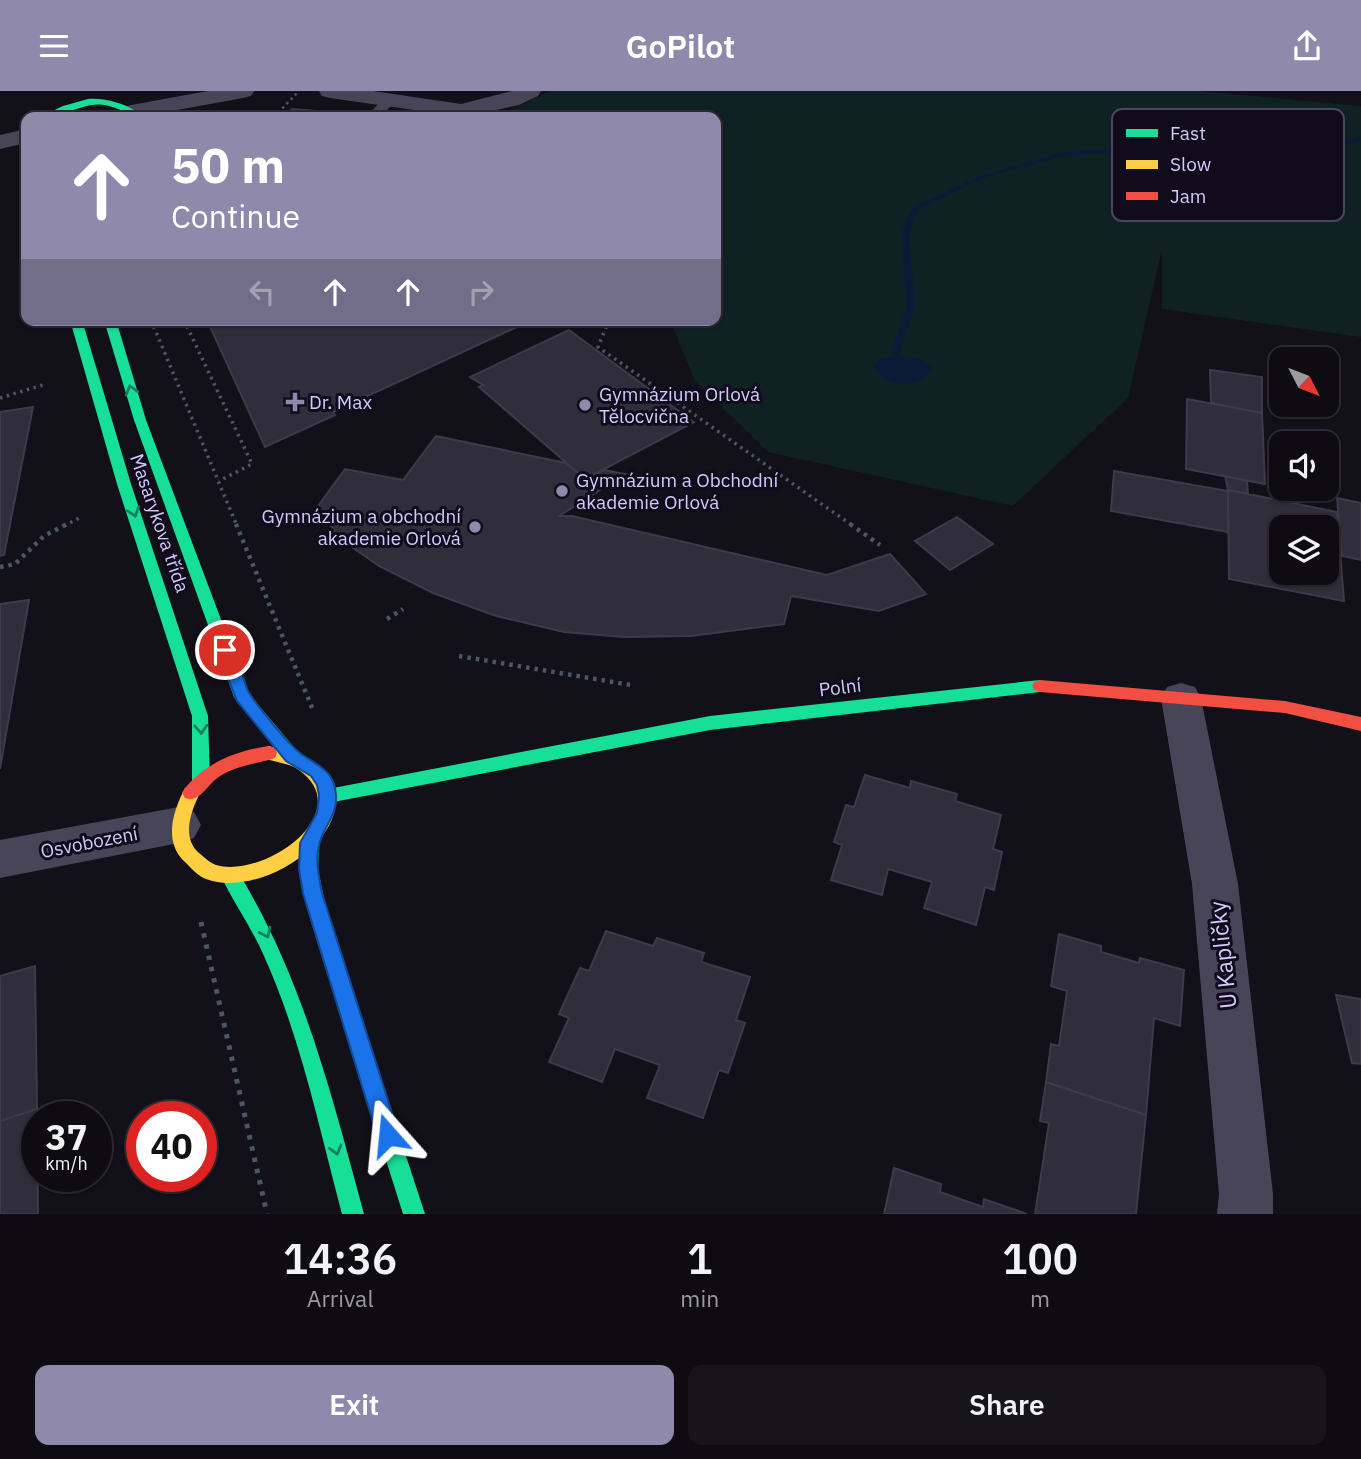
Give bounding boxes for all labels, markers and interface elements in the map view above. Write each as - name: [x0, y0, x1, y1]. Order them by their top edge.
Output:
- text: GoPilot: [626, 25, 735, 67]
- icon: menu: [35, 27, 73, 65]
- icon: share: [1288, 27, 1326, 65]
- legend: [1112, 109, 1344, 221]
- text: Fast: [1170, 121, 1206, 145]
- text: 50 m: [171, 133, 285, 196]
- icon: ahead: [56, 140, 147, 231]
- text: Slow: [1170, 152, 1211, 176]
- text: Jam: [1170, 184, 1206, 208]
- text: Continue: [171, 195, 300, 237]
- icon: left: [243, 273, 281, 311]
- icon: ahead: [316, 273, 354, 311]
- icon: ahead: [389, 273, 427, 311]
- icon: right: [462, 273, 500, 311]
- north arrow: [1269, 347, 1339, 417]
- map controls: [1269, 347, 1339, 585]
- place label: Gymnázium Orlová Tělocvična: [599, 382, 760, 428]
- one-way arrow: [125, 384, 140, 396]
- place label: Dr. Max: [309, 390, 372, 414]
- marker: Dr. Max: [287, 394, 303, 410]
- marker: Gymnázium Orlová Tělocvična: [577, 397, 593, 413]
- button: sound: [1269, 431, 1339, 501]
- street label: Masarykova třída: [125, 450, 195, 596]
- place label: Gymnázium a Obchodní akademie Orlová: [576, 468, 779, 514]
- marker: Gymnázium a Obchodní akademie Orlová: [554, 483, 570, 499]
- place label: Gymnázium a obchodní akademie Orlová: [262, 504, 461, 550]
- one-way arrow: [126, 506, 140, 518]
- button: layers: [1269, 515, 1339, 585]
- marker: Gymnázium a obchodní akademie Orlová: [467, 519, 483, 535]
- pin: [195, 620, 255, 680]
- icon: arrive: [206, 631, 244, 669]
- street label: Polní: [817, 672, 863, 701]
- one-way arrow: [193, 724, 208, 735]
- street label: Osvobození: [38, 821, 140, 863]
- street label: U Kapličky: [1201, 899, 1243, 1010]
- one-way arrow: [257, 926, 271, 938]
- position arrow: [351, 1098, 425, 1172]
- speed limit sign: 40: [126, 1101, 217, 1192]
- text: 37: [45, 1114, 88, 1160]
- one-way arrow: [328, 1143, 342, 1155]
- text: km/h: [45, 1152, 88, 1175]
- text: 14:36: [283, 1231, 397, 1286]
- text: 1: [687, 1231, 712, 1286]
- text: 100: [1002, 1231, 1078, 1286]
- text: Arrival: [307, 1283, 374, 1313]
- text: min: [680, 1283, 719, 1313]
- text: m: [1030, 1283, 1050, 1313]
- button: Exit: [35, 1365, 674, 1445]
- button: Share: [688, 1365, 1326, 1445]

